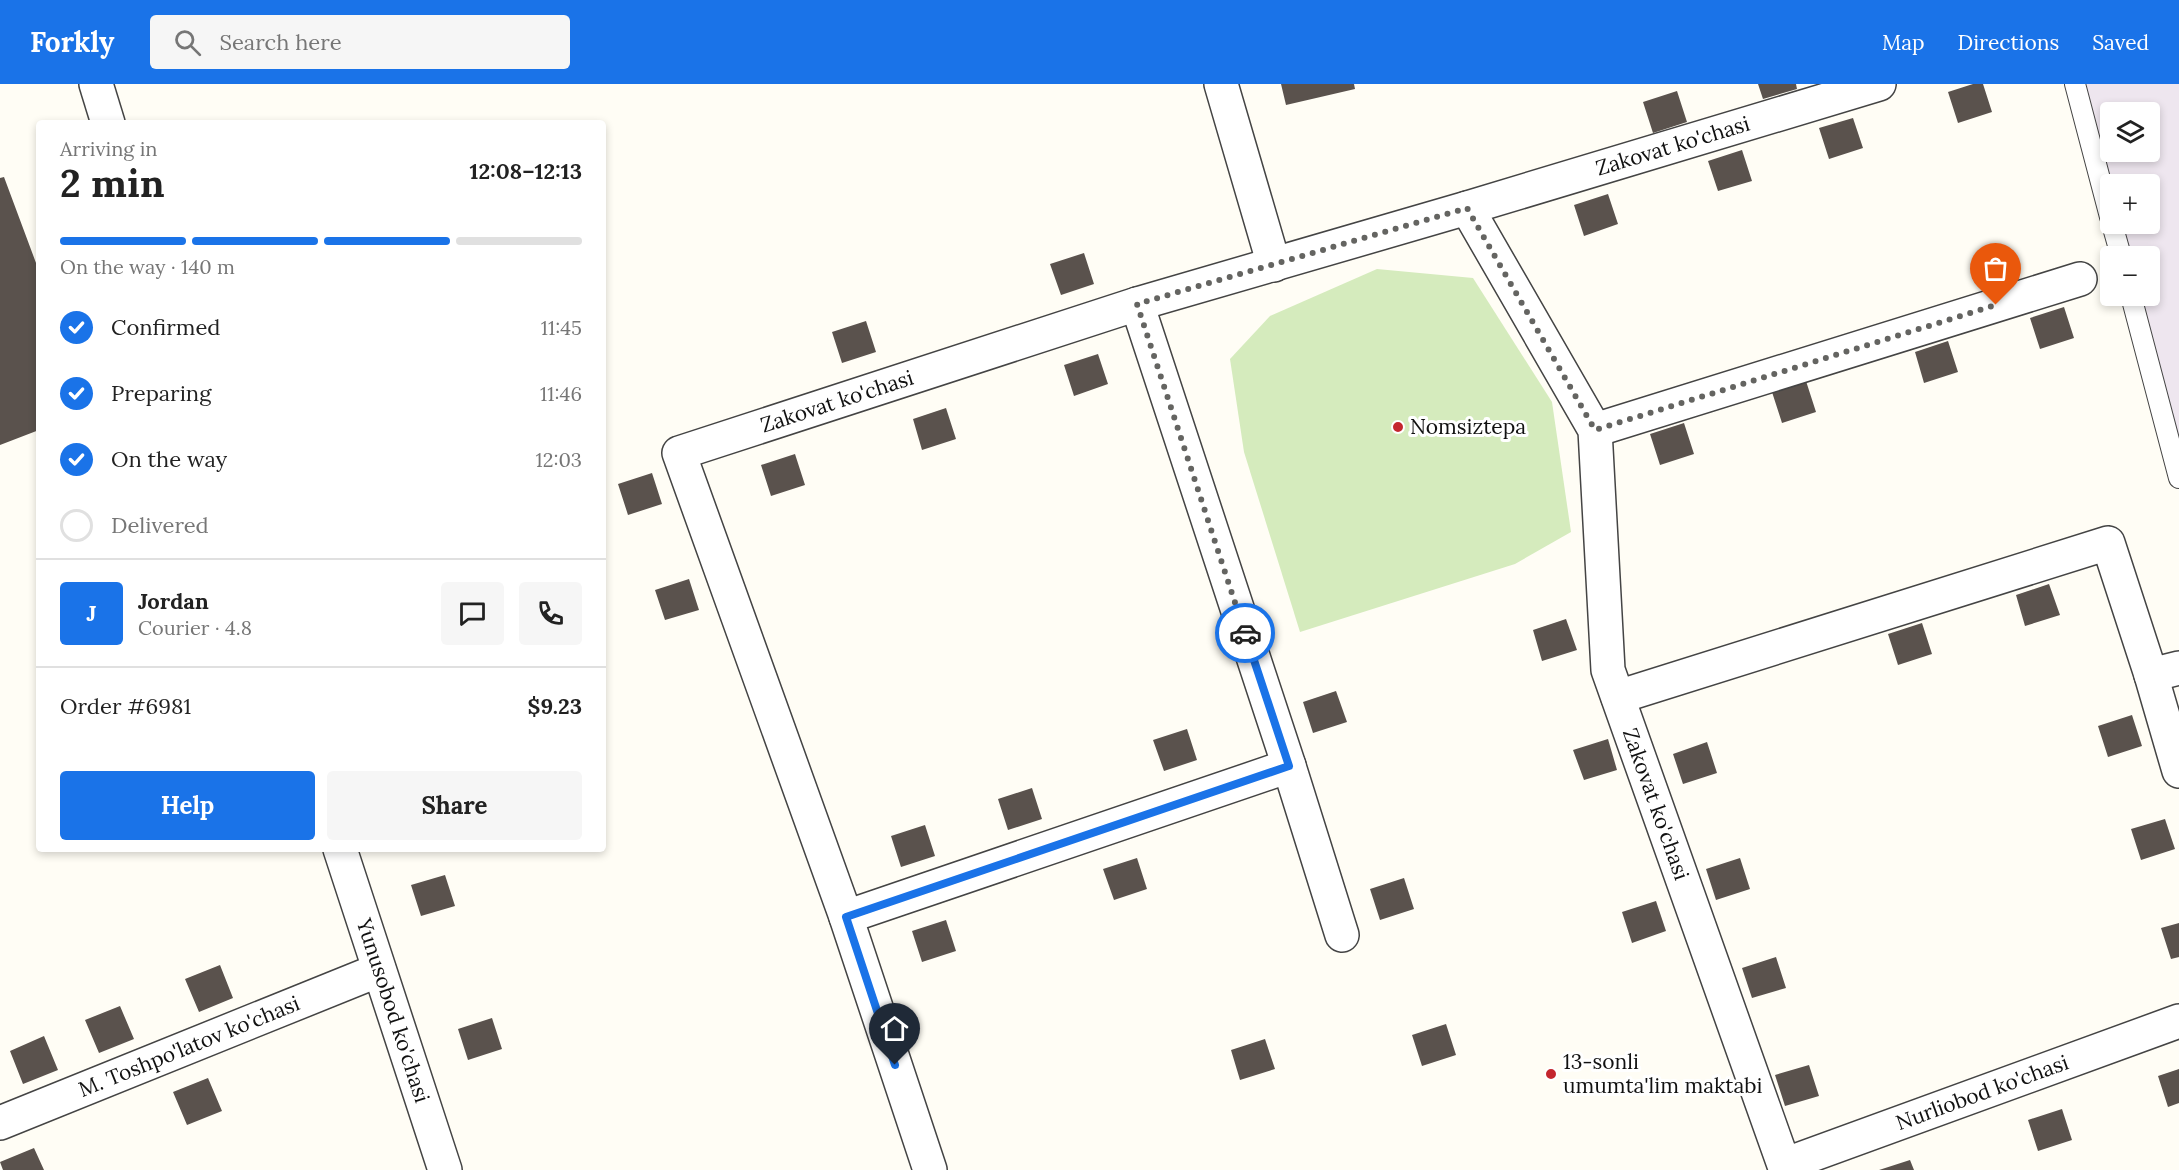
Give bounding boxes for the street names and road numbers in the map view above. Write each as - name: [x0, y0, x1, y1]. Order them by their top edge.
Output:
- street label: Zakovat ko'chasi: [1593, 110, 1753, 181]
- street label: Zakovat ko'chasi: [757, 364, 917, 439]
- street label: Zakovat ko'chasi: [1617, 724, 1696, 884]
- street label: Yunusobod ko'chasi: [350, 914, 436, 1106]
- street label: M. Toshpo'latov ko'chasi: [74, 989, 304, 1103]
- street label: Nurliobod ko'chasi: [1892, 1048, 2072, 1136]

